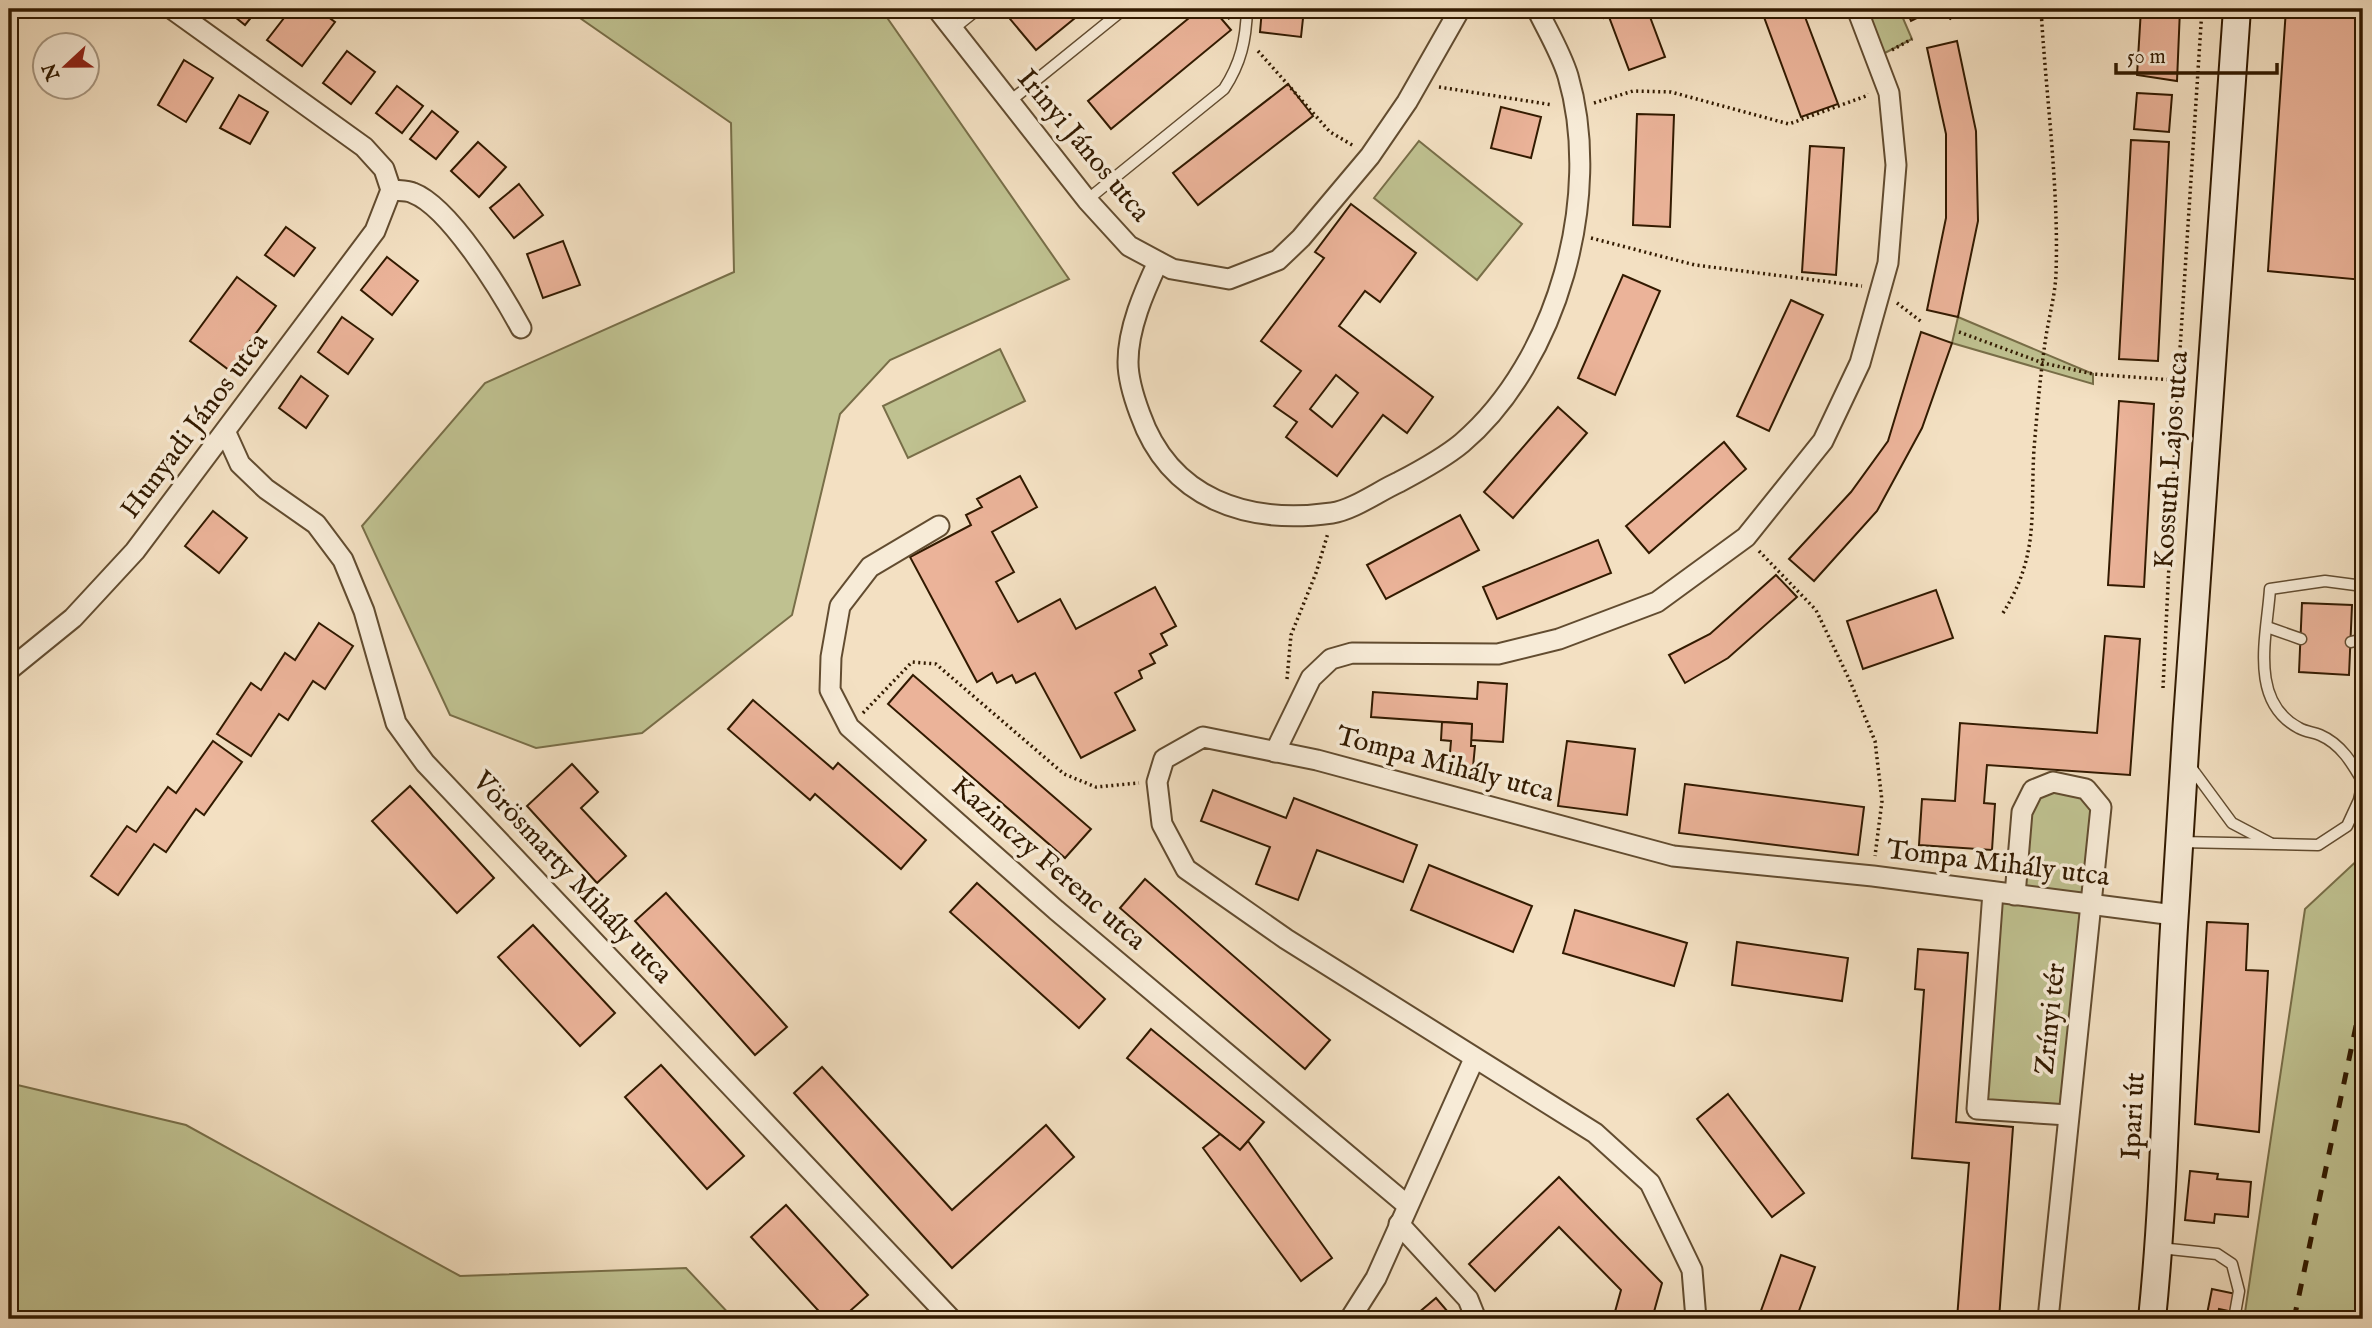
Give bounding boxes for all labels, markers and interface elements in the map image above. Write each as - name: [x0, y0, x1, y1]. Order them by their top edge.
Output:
- north arrow: [32, 32, 102, 102]
- scale bar: [2116, 32, 2278, 76]
- text: 50 m: [2127, 44, 2166, 71]
- text: N: [38, 59, 67, 85]
- street label: Irinyi János utca: [1009, 62, 1158, 230]
- street label: Hunyadi János utca: [114, 325, 277, 526]
- street label: Kossuth Lajos utca: [2147, 349, 2197, 570]
- street label: Tompa Mihály utca: [1332, 719, 1559, 811]
- street label: Vörösmarty Mihály utca: [464, 764, 680, 992]
- street label: Kazinczy Ferenc utca: [943, 770, 1154, 959]
- street label: Tompa Mihály utca: [1885, 833, 2112, 895]
- street label: Zrínyi tér: [2028, 961, 2074, 1077]
- street label: Ipari út: [2114, 1071, 2154, 1160]

